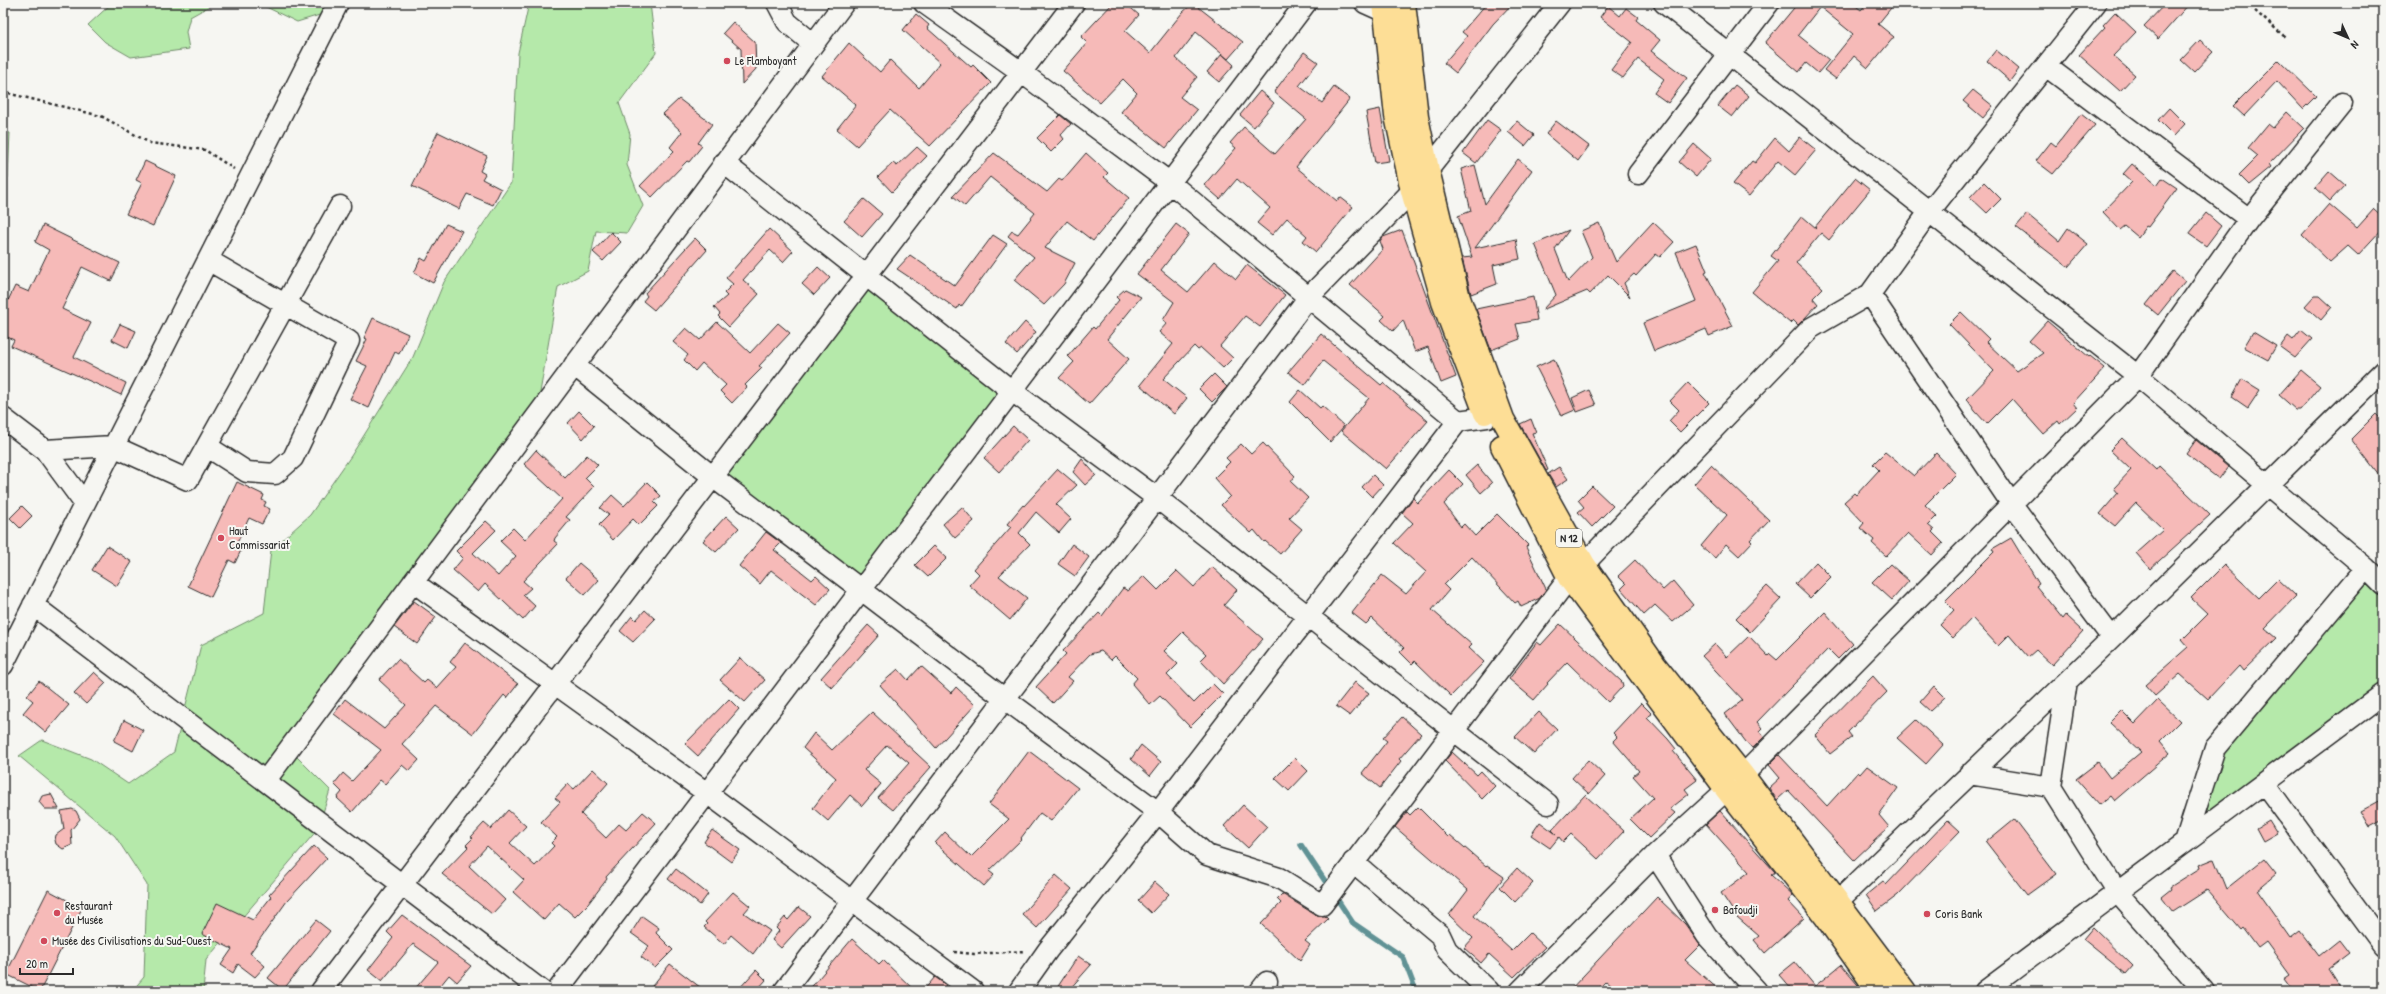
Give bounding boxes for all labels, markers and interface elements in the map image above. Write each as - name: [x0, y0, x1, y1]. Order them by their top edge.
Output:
- north arrow: [2328, 18, 2368, 58]
- text: N: [2348, 38, 2362, 52]
- place label: Le Flamboyant: [735, 52, 798, 69]
- marker: Le Flamboyant: [722, 56, 732, 66]
- place label: Haut Commissariat: [229, 522, 290, 553]
- road number: N 12: [1556, 529, 1582, 547]
- marker: Haut Commissariat: [216, 533, 226, 543]
- place label: Restaurant du Musée: [65, 897, 113, 928]
- place label: Bafoudji: [1723, 901, 1758, 918]
- marker: Bafoudji: [1710, 905, 1720, 915]
- place label: Coris Bank: [1935, 905, 1982, 922]
- marker: Restaurant du Musée: [52, 908, 62, 918]
- marker: Coris Bank: [1922, 909, 1932, 919]
- place label: Musée des Civilisations du Sud-Ouest: [52, 932, 212, 949]
- marker: Musée des Civilisations du Sud-Ouest: [39, 936, 49, 946]
- scale bar: [20, 950, 73, 976]
- text: 20 m: [26, 955, 48, 972]

